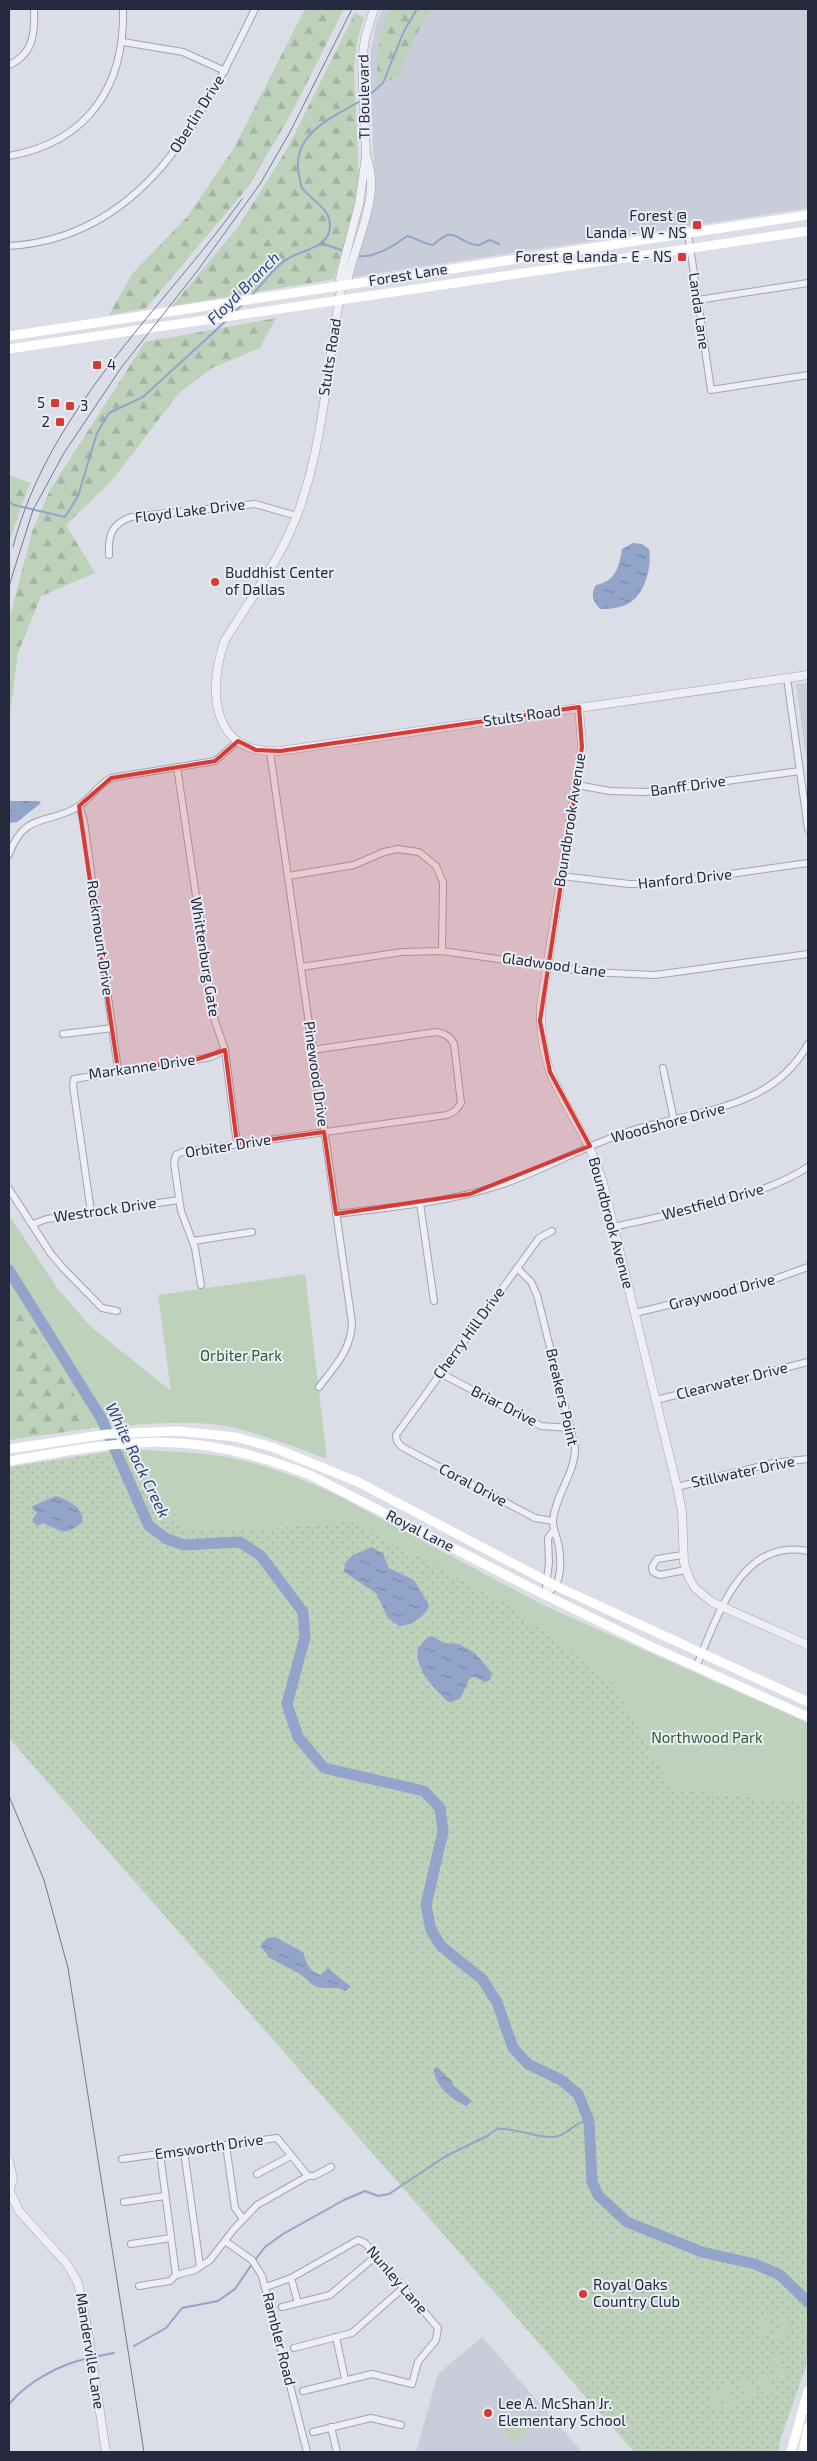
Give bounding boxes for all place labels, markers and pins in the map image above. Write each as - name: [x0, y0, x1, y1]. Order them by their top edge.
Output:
- place label: Forest @ Landa - W - NS: [586, 206, 687, 241]
- marker: Forest @ Landa - W - NS: [691, 219, 703, 231]
- place label: Forest @ Landa - E - NS: [515, 247, 672, 265]
- marker: Forest @ Landa - E - NS: [676, 251, 688, 263]
- place label: 4: [107, 355, 116, 373]
- marker: 4: [91, 359, 103, 371]
- place label: 5: [37, 393, 45, 411]
- place label: 3: [80, 396, 88, 414]
- marker: 5: [49, 397, 61, 409]
- marker: 3: [64, 400, 76, 412]
- place label: 2: [42, 412, 50, 430]
- marker: 2: [54, 416, 66, 428]
- place label: Buddhist Center of Dallas: [225, 563, 334, 598]
- marker: Buddhist Center of Dallas: [209, 576, 221, 588]
- place label: Royal Oaks Country Club: [593, 2275, 680, 2310]
- marker: Royal Oaks Country Club: [577, 2288, 589, 2300]
- place label: Lee A. McShan Jr. Elementary School: [498, 2394, 626, 2429]
- marker: Lee A. McShan Jr. Elementary School: [482, 2407, 494, 2419]

